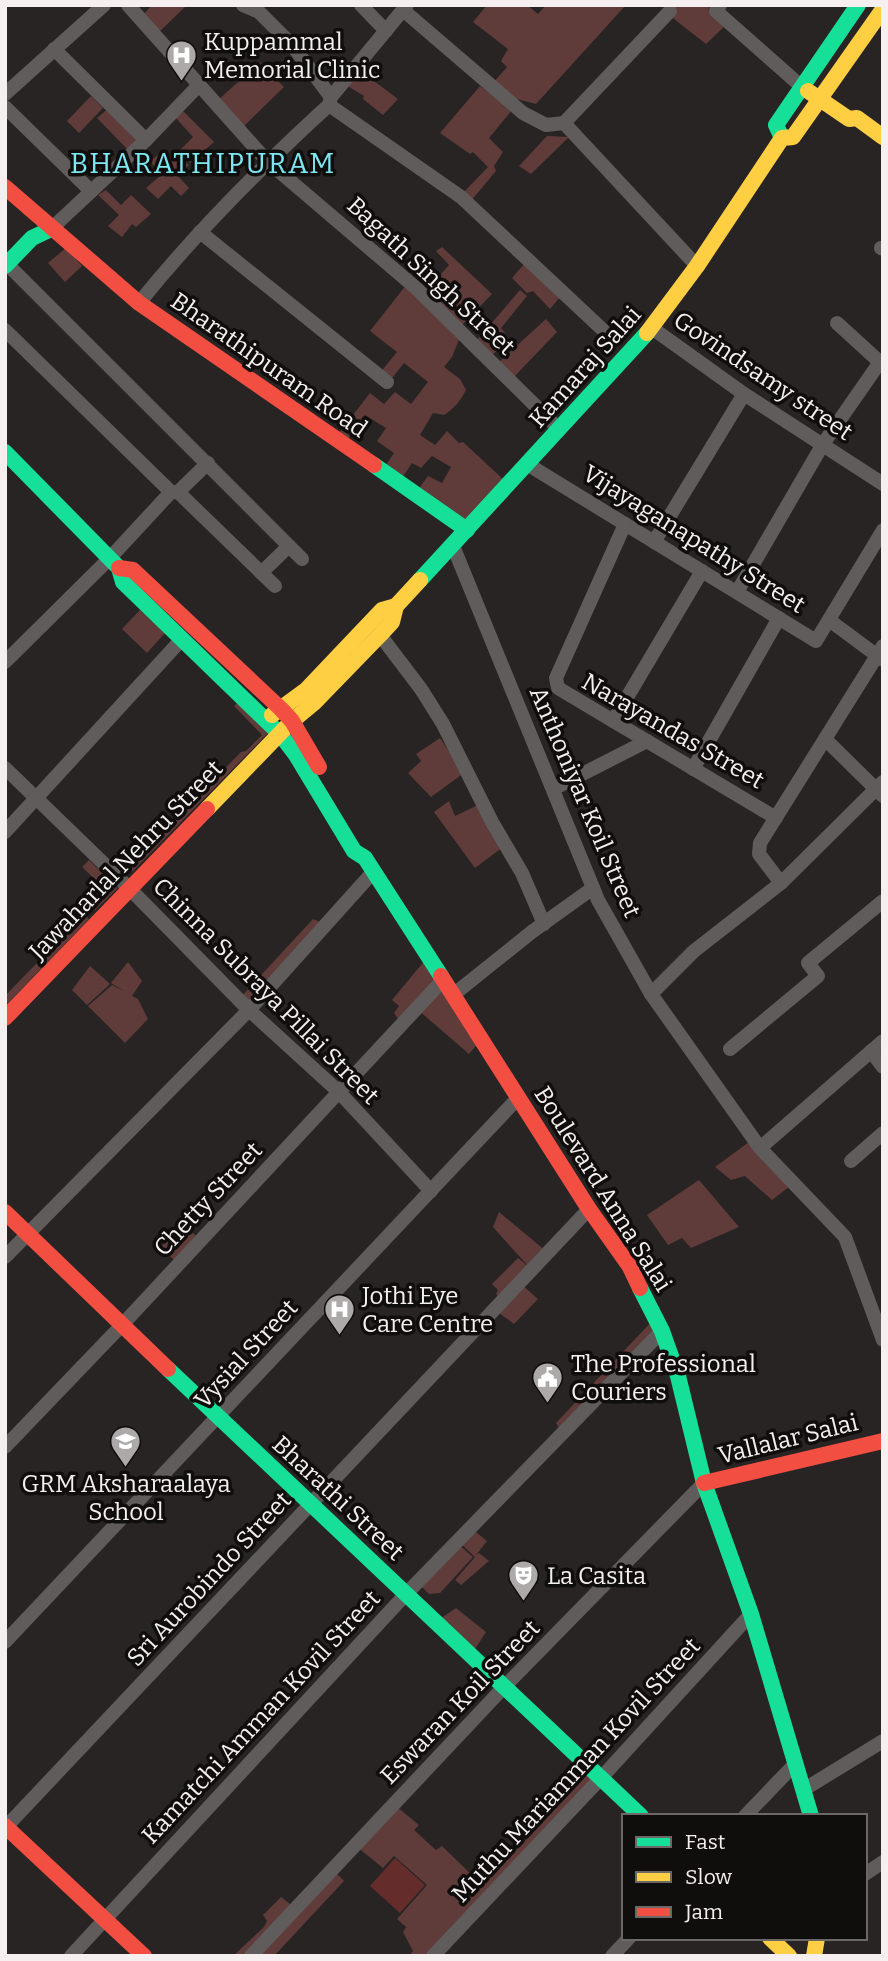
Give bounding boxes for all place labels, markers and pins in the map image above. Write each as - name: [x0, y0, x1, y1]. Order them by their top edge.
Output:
- place label: Kuppammal Memorial Clinic: [204, 28, 380, 84]
- hospital icon: Kuppammal Memorial Clinic: [164, 39, 198, 83]
- place label: Jothi Eye Care Centre: [361, 1282, 493, 1338]
- hospital icon: Jothi Eye Care Centre: [322, 1293, 356, 1337]
- place label: The Professional Couriers: [571, 1350, 756, 1406]
- public building icon: The Professional Couriers: [531, 1361, 565, 1405]
- school or university icon: GRM Aksharaalaya School: [109, 1425, 143, 1469]
- place label: GRM Aksharaalaya School: [21, 1470, 231, 1526]
- theatre icon: La Casita: [507, 1559, 541, 1603]
- place label: La Casita: [547, 1562, 646, 1590]

